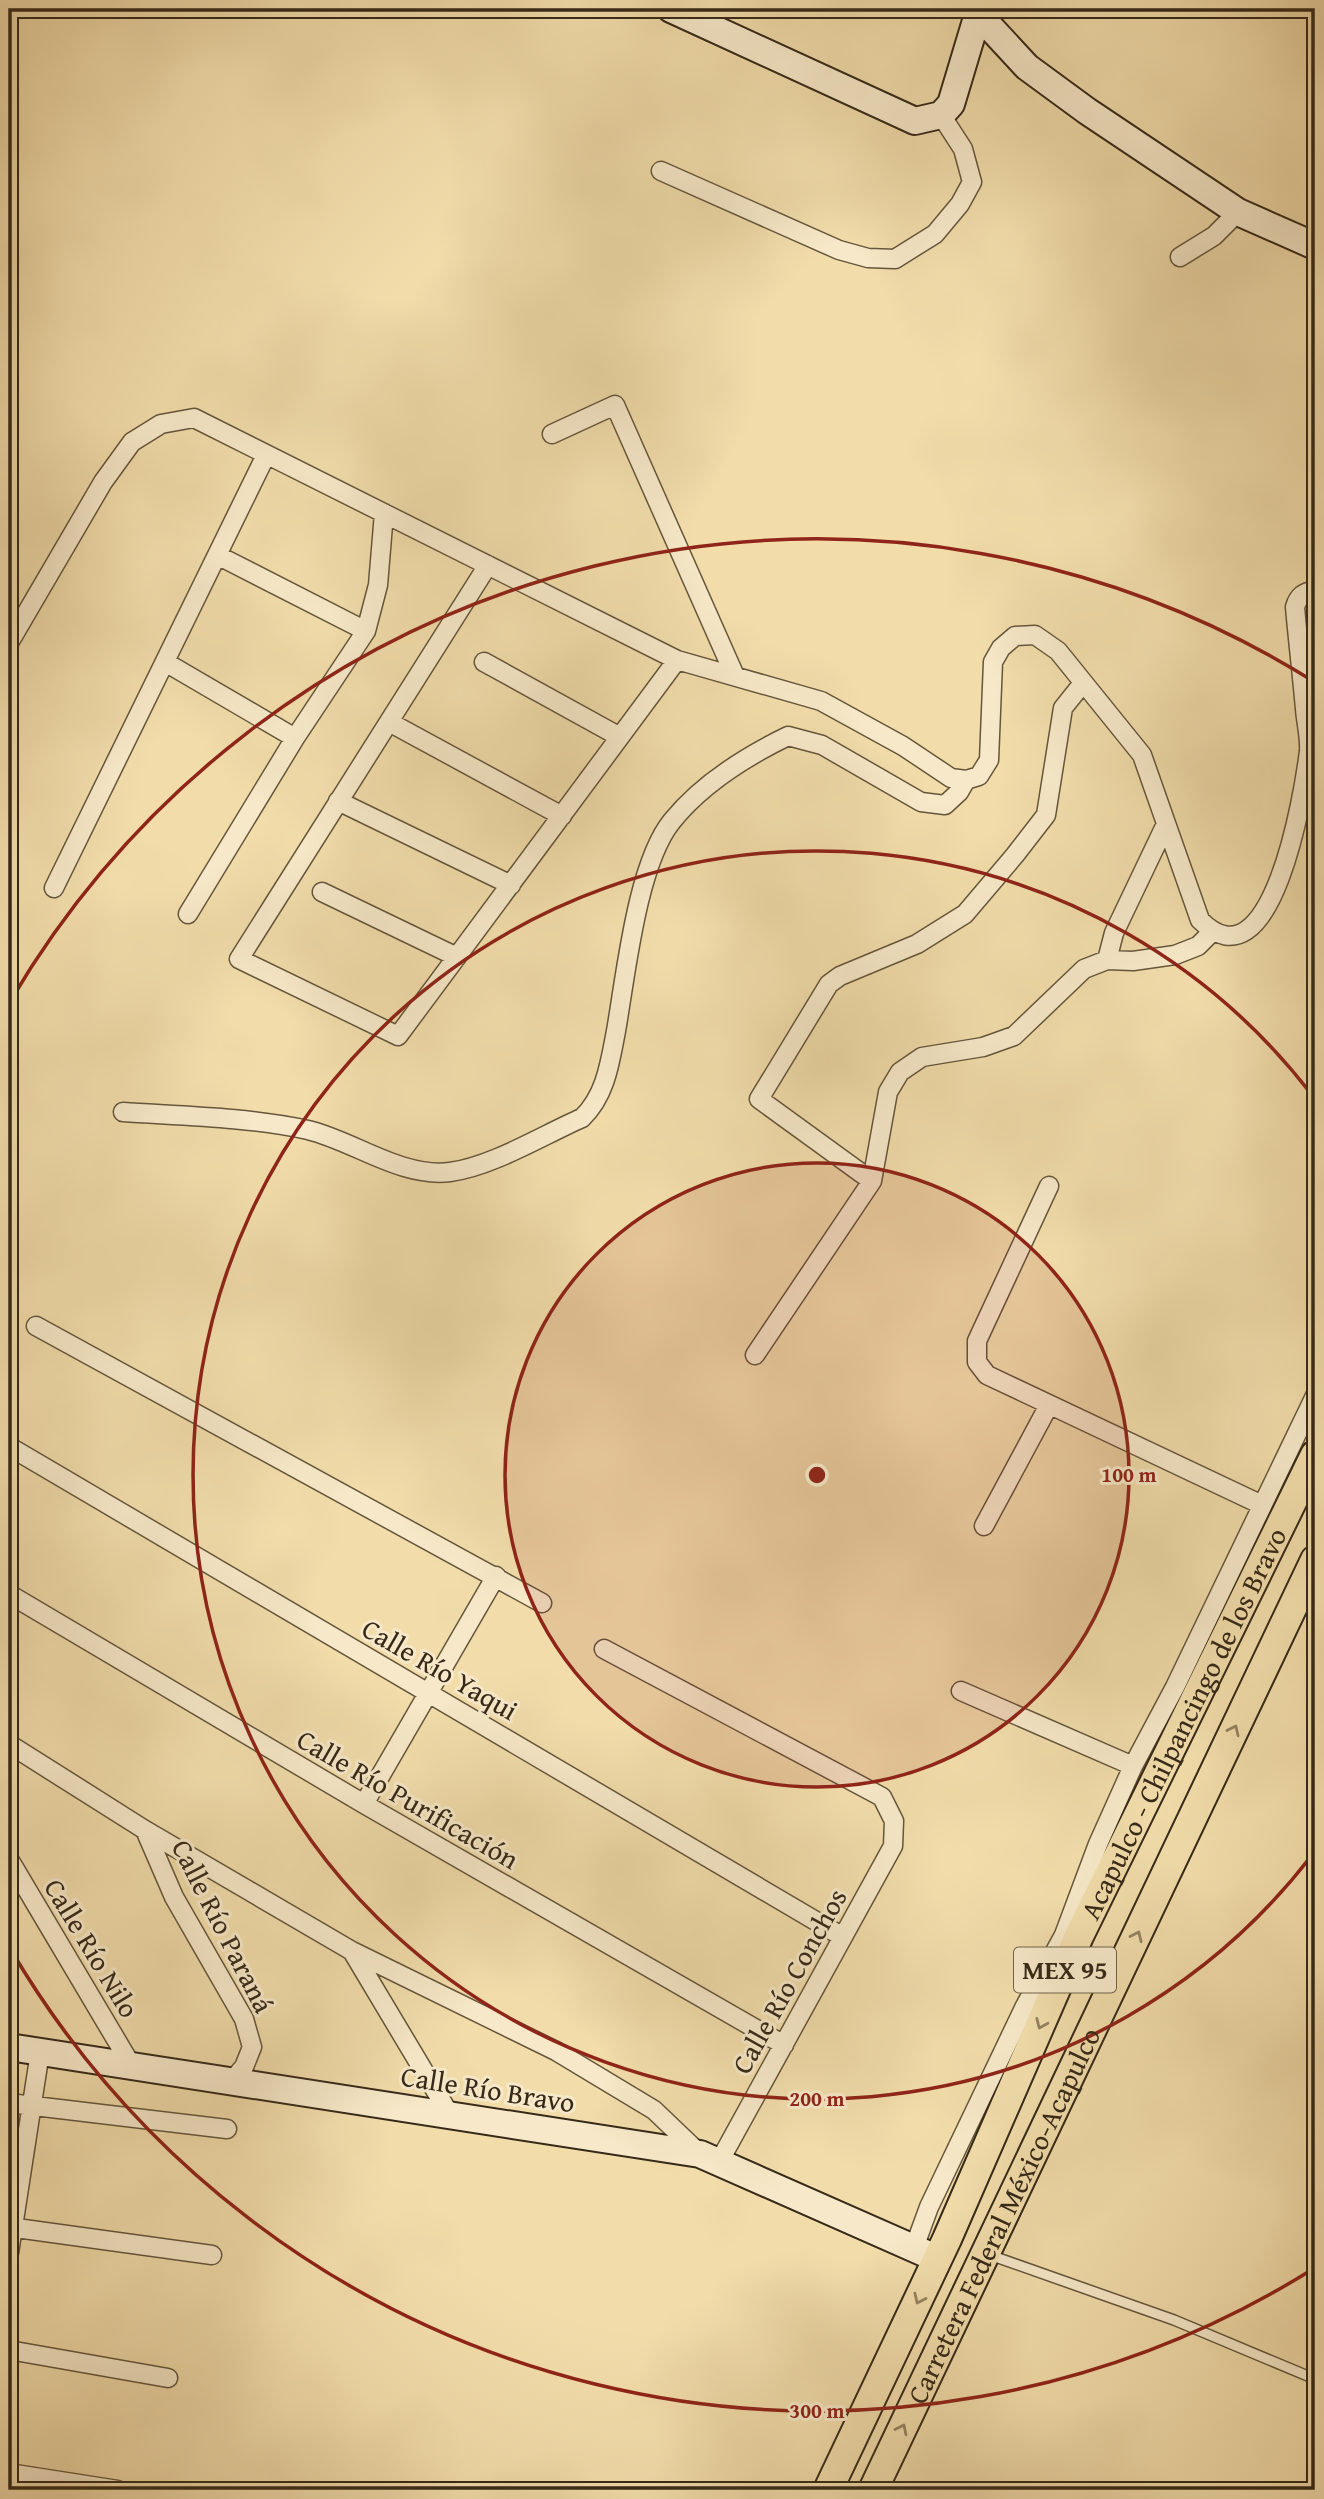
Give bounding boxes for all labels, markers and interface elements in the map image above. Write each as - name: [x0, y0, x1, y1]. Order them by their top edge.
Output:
- text: 100 m: [1101, 1459, 1157, 1490]
- centre of rings: [805, 1463, 829, 1487]
- street label: Acapulco - Chilpancingo de los Bravo: [1069, 1520, 1296, 1926]
- street label: Calle Río Yaqui: [355, 1607, 526, 1730]
- street label: Calle Río Purificación: [290, 1718, 527, 1879]
- one-way arrow: [1226, 1725, 1240, 1737]
- street label: Calle Río Paraná: [162, 1832, 285, 2020]
- street label: Calle Río Nilo: [35, 1870, 150, 2025]
- street label: Calle Río Conchos: [721, 1881, 856, 2081]
- one-way arrow: [1128, 1931, 1142, 1943]
- road number: MEX 95: [1014, 1948, 1116, 1993]
- one-way arrow: [1035, 2017, 1049, 2030]
- street label: Carretera Federal México-Acapulco: [896, 2020, 1110, 2410]
- street label: Calle Río Bravo: [398, 2055, 578, 2122]
- text: 200 m: [789, 2083, 845, 2114]
- one-way arrow: [913, 2292, 927, 2304]
- text: 300 m: [789, 2395, 845, 2426]
- one-way arrow: [894, 2424, 908, 2436]

